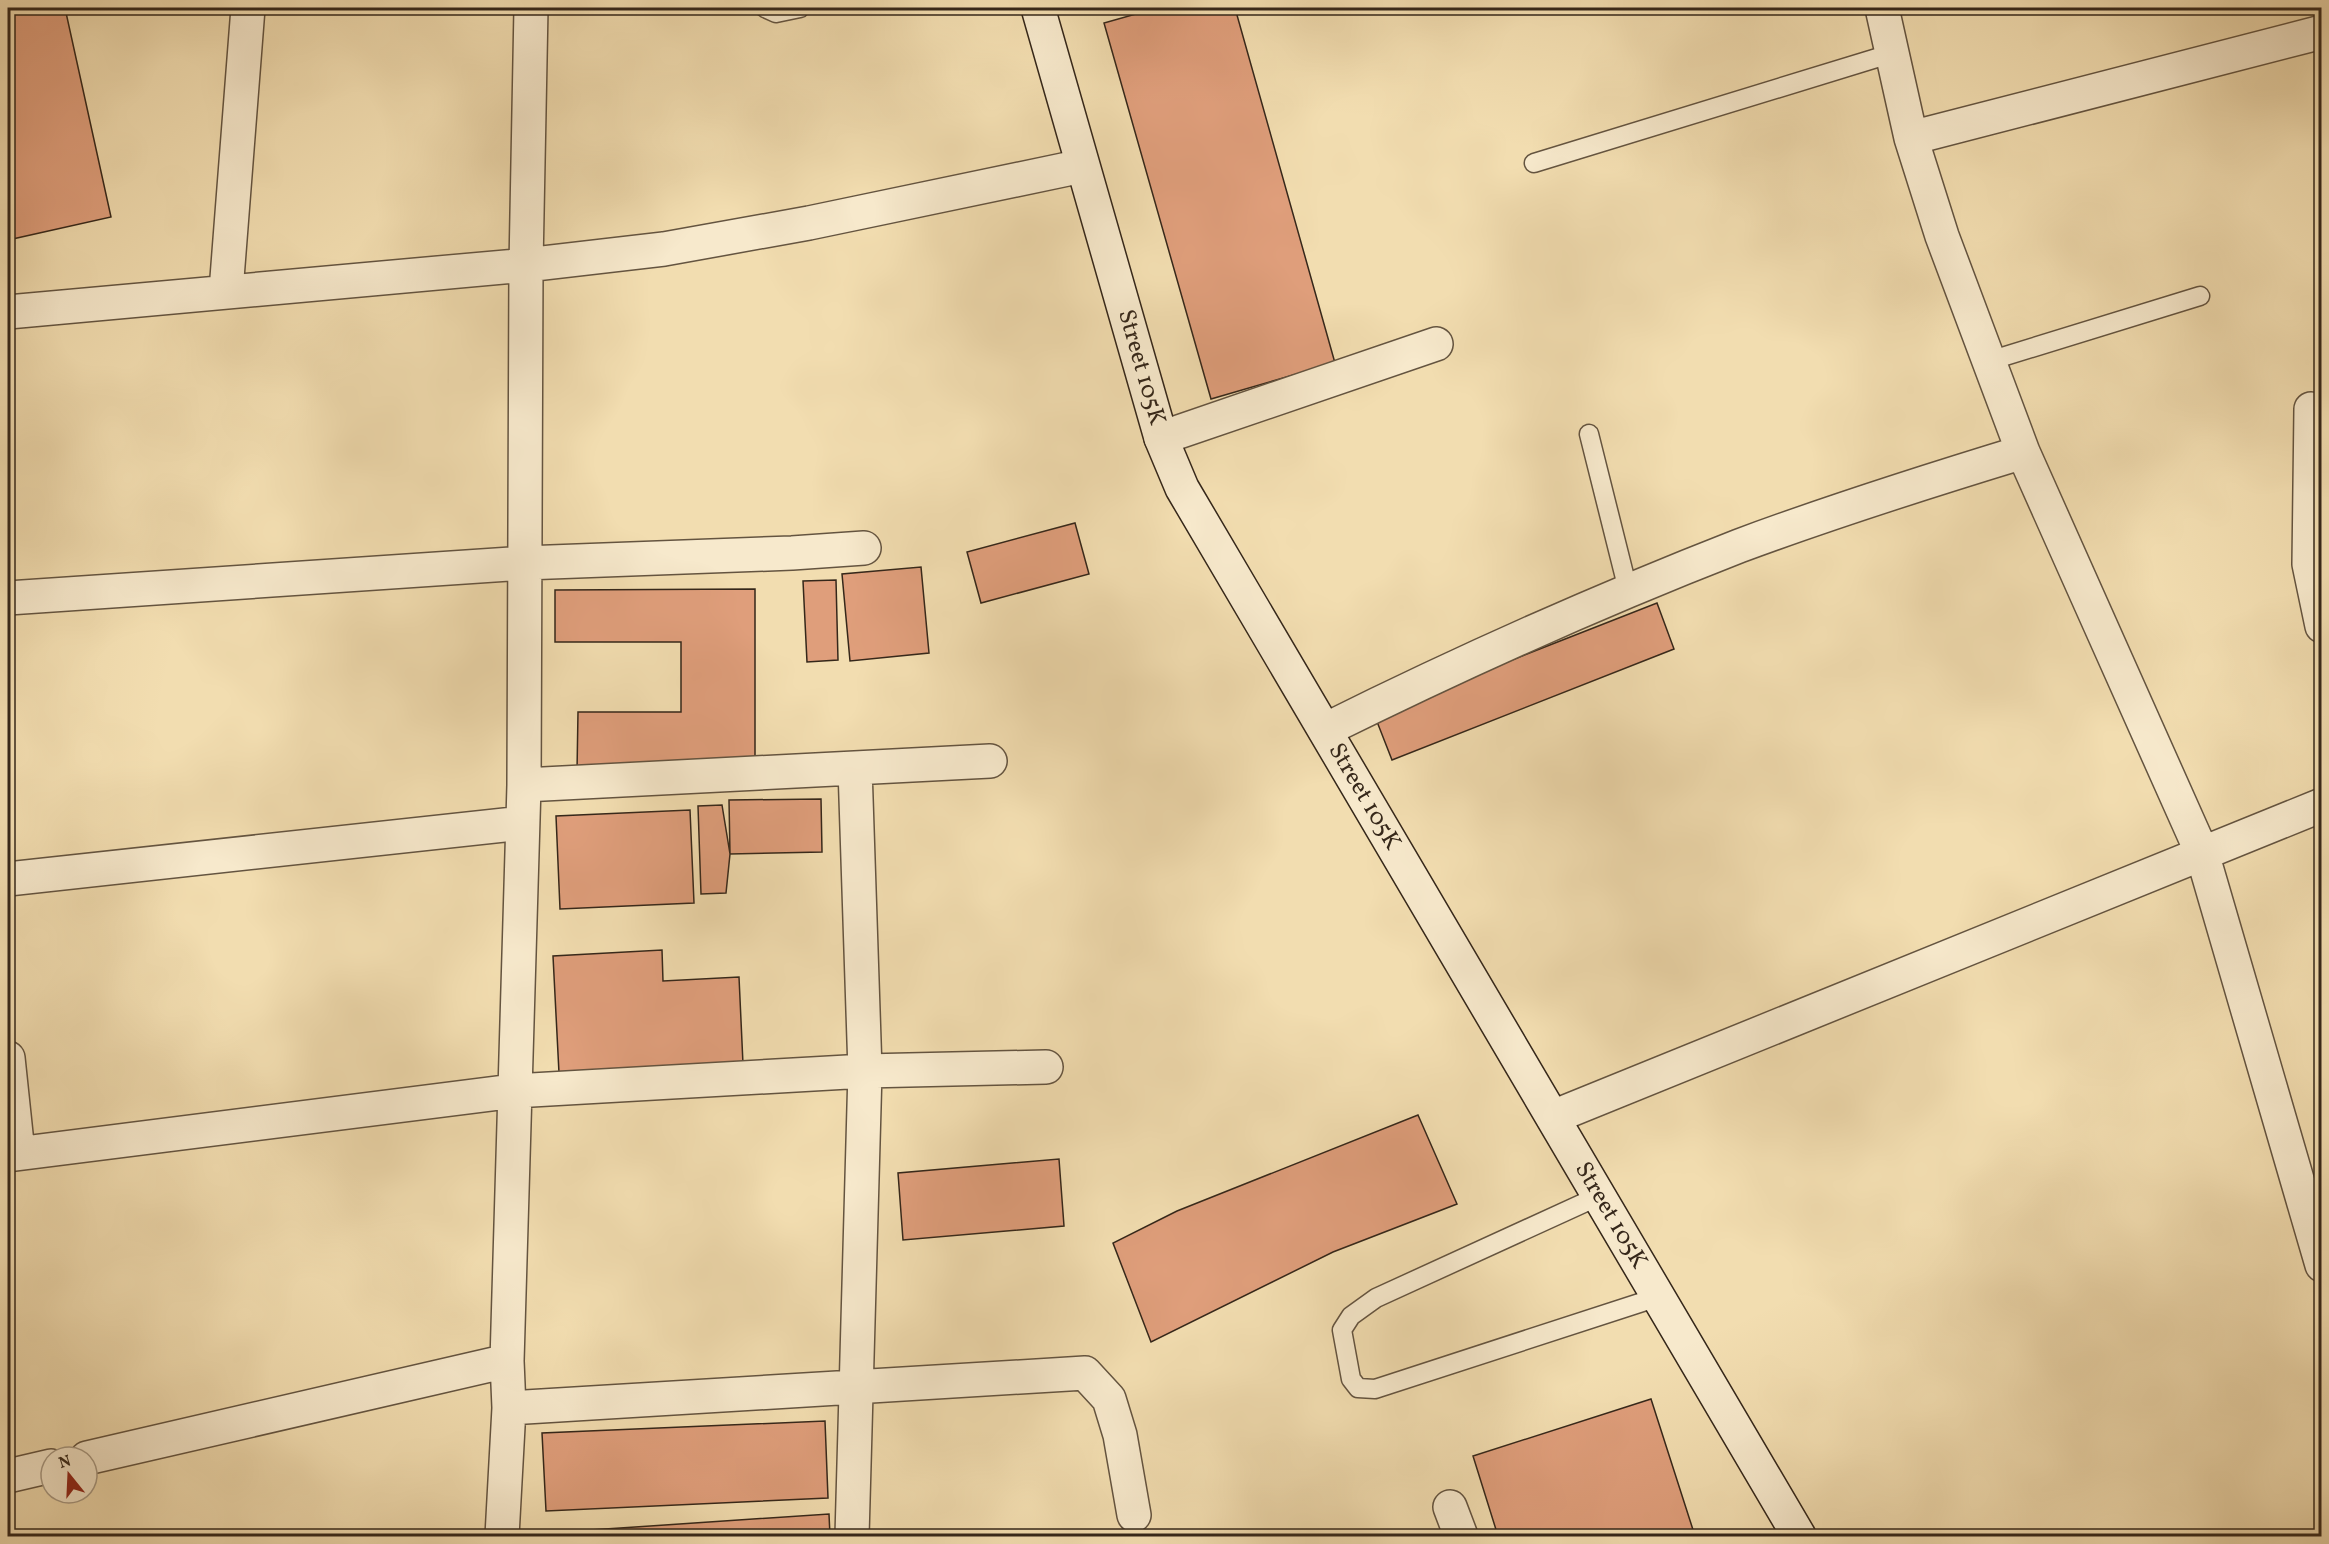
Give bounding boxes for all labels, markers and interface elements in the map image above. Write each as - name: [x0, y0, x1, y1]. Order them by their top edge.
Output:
- street label: Street 105K: [1108, 306, 1174, 430]
- street label: Street 105K: [1319, 737, 1409, 857]
- street label: Street 105K: [1566, 1156, 1655, 1276]
- north arrow: [39, 1445, 99, 1505]
- text: N: [56, 1450, 74, 1475]

